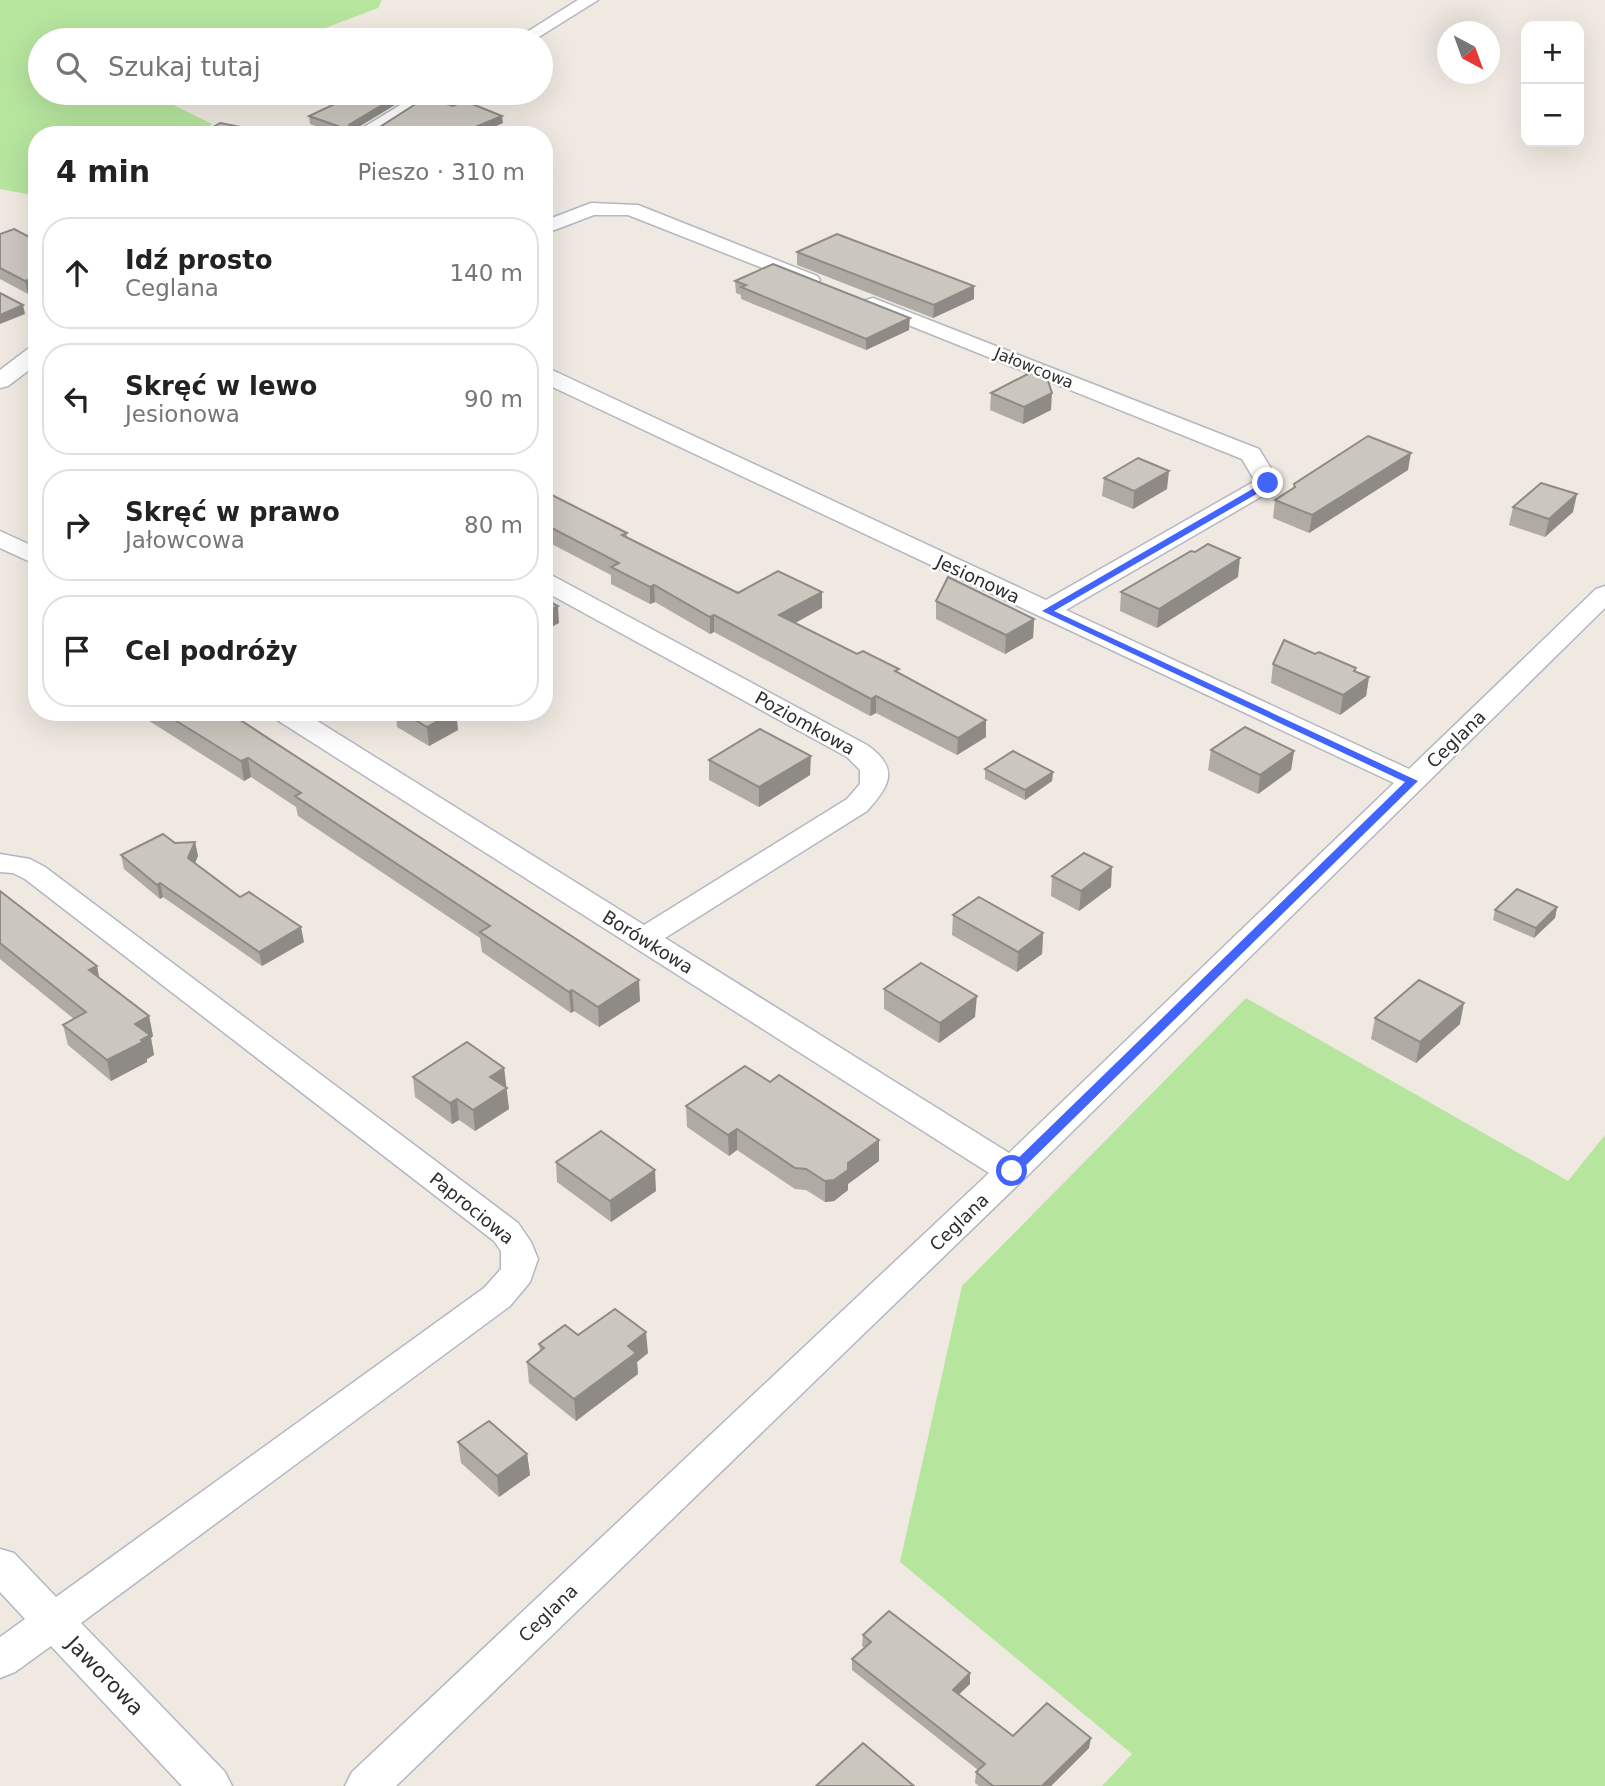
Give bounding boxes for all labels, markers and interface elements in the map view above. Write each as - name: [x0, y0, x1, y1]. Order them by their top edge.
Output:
- north arrow: [1437, 21, 1500, 84]
- map controls: [1521, 21, 1584, 147]
- button: +: [1521, 21, 1584, 84]
- search box: [28, 28, 553, 105]
- icon: search: [52, 48, 90, 86]
- text: Szukaj tutaj: [108, 52, 261, 82]
- button: −: [1521, 84, 1584, 147]
- text: 4 min: [56, 154, 150, 189]
- text: Pieszo · 310 m: [357, 159, 525, 185]
- text: Idź prosto: [125, 245, 273, 275]
- icon: ahead: [58, 254, 96, 292]
- text: 140 m: [449, 260, 523, 286]
- text: Ceglana: [125, 275, 219, 301]
- street label: Jałowcowa: [991, 343, 1076, 392]
- text: Skręć w lewo: [125, 371, 317, 401]
- icon: left: [58, 380, 96, 418]
- text: 90 m: [464, 386, 523, 412]
- text: Jesionowa: [125, 401, 240, 427]
- route end: [1252, 467, 1283, 498]
- text: Skręć w prawo: [125, 497, 340, 527]
- icon: right: [58, 506, 96, 544]
- text: 80 m: [464, 512, 523, 538]
- text: Jałowcowa: [125, 527, 245, 553]
- street label: Jesionowa: [932, 550, 1023, 608]
- icon: arrive: [58, 632, 96, 670]
- text: Cel podróży: [125, 636, 298, 666]
- street label: Poziomkowa: [751, 687, 859, 759]
- street label: Ceglana: [1422, 706, 1490, 772]
- street label: Borówkowa: [599, 906, 697, 978]
- route start: [996, 1155, 1027, 1186]
- street label: Paprociowa: [426, 1168, 518, 1248]
- street label: Ceglana: [925, 1189, 993, 1255]
- street label: Ceglana: [514, 1580, 582, 1646]
- street label: Jaworowa: [60, 1630, 148, 1720]

